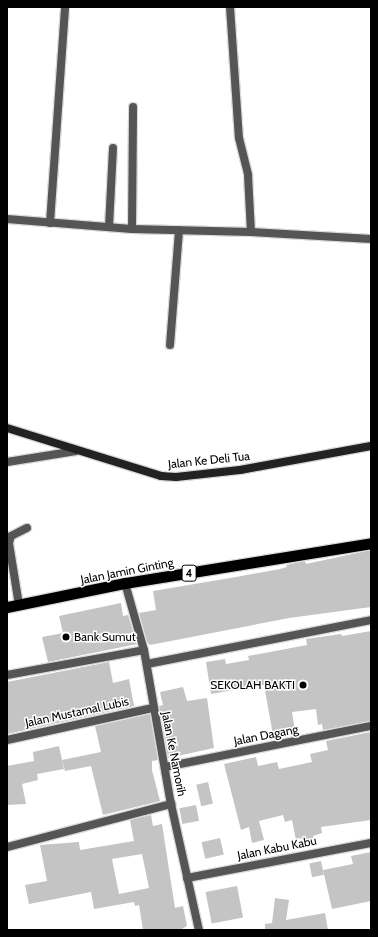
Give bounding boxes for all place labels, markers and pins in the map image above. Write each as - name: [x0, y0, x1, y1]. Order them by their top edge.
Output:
- place label: Bank Sumut: [74, 630, 136, 644]
- marker: Bank Sumut: [61, 632, 71, 642]
- place label: SEKOLAH BAKTI: [210, 678, 295, 692]
- marker: SEKOLAH BAKTI: [298, 680, 308, 690]

